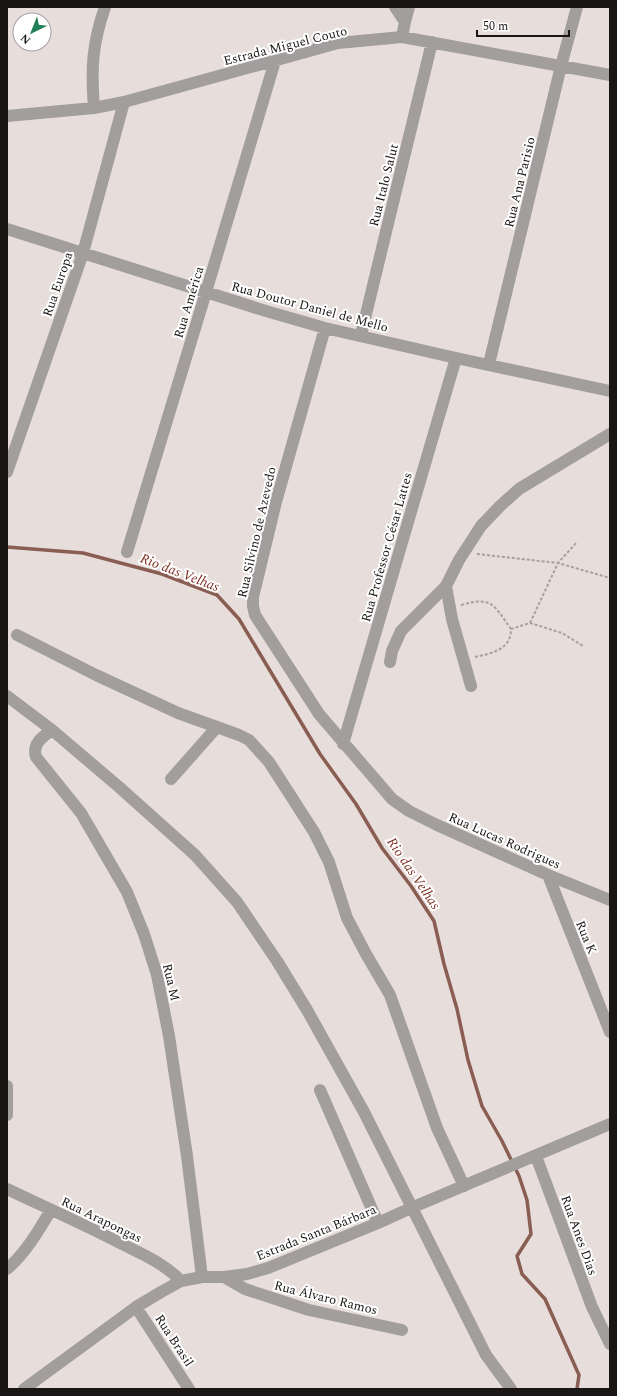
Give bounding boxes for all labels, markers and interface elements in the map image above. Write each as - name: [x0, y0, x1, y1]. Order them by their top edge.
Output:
- north arrow: [12, 12, 52, 52]
- scale bar: [477, 12, 569, 38]
- text: 50 m: [483, 17, 508, 36]
- street label: Estrada Miguel Couto: [221, 21, 349, 71]
- text: N: [16, 30, 35, 48]
- street label: Rua Ana Parisio: [499, 135, 541, 230]
- street label: Rua Italo Salut: [364, 141, 404, 229]
- street label: Rua Europa: [38, 249, 79, 319]
- street label: Rua América: [168, 263, 210, 341]
- street label: Rua Doutor Daniel de Mello: [229, 276, 390, 338]
- street label: Rua Silvino de Azevedo: [232, 465, 282, 600]
- street label: Rua Professor César Lattes: [356, 470, 418, 624]
- water label: Rio das Velhas: [137, 548, 223, 597]
- street label: Rua Lucas Rodrigues: [445, 807, 564, 875]
- water label: Rio das Velhas: [382, 833, 446, 914]
- street label: Rua K: [570, 917, 602, 958]
- street label: Rua M: [157, 961, 185, 1003]
- street label: Rua Arapongas: [58, 1192, 145, 1248]
- street label: Rua Anes Dias: [555, 1192, 603, 1278]
- street label: Estrada Santa Bárbara: [253, 1199, 380, 1266]
- street label: Rua Álvaro Ramos: [272, 1275, 380, 1320]
- street label: Rua Brasil: [150, 1310, 199, 1371]

